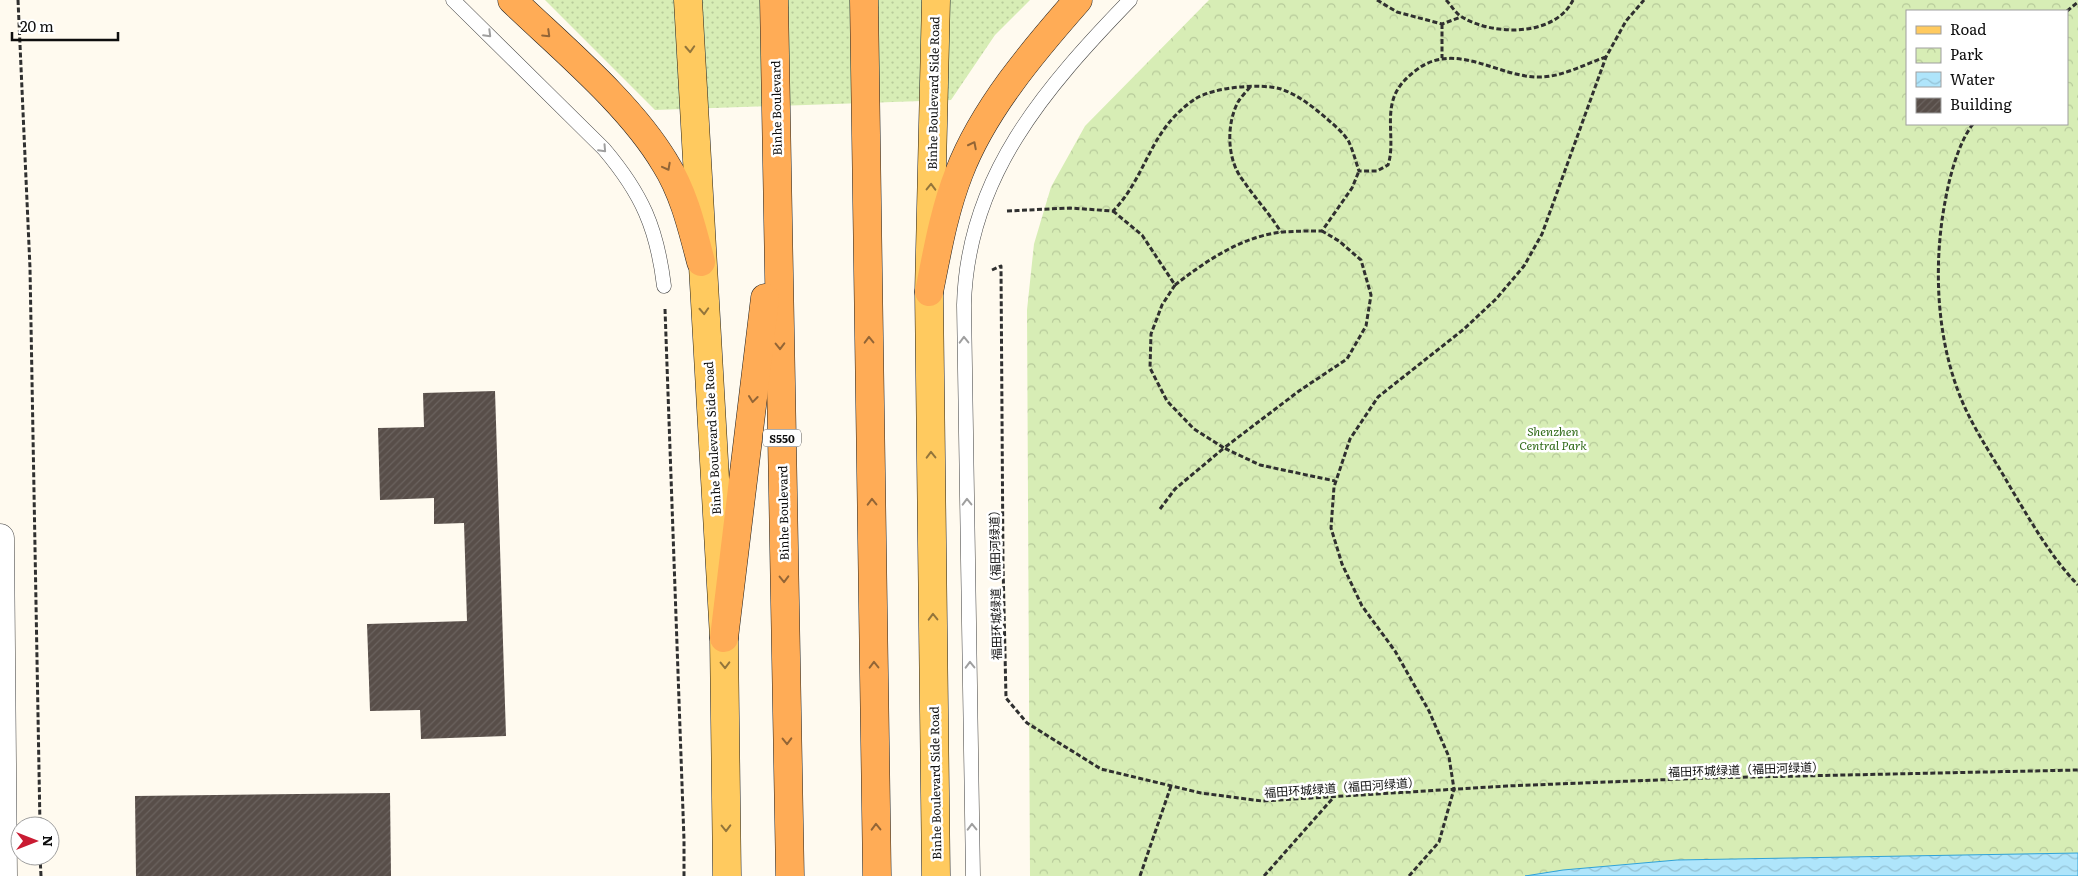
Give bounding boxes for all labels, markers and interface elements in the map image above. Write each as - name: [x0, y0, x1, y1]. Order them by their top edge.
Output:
- scale bar: [12, 10, 119, 42]
- legend: [1906, 10, 2068, 125]
- text: 20 m: [20, 14, 54, 37]
- street label: Binhe Boulevard Side Road: [923, 15, 943, 170]
- text: Road: [1950, 17, 1986, 40]
- one-way arrow: [482, 28, 491, 37]
- one-way arrow: [541, 28, 550, 37]
- text: Park: [1950, 42, 1984, 65]
- one-way arrow: [685, 45, 696, 53]
- street label: Binhe Boulevard: [766, 60, 786, 156]
- text: Water: [1950, 67, 1995, 90]
- text: Building: [1950, 92, 2012, 115]
- one-way arrow: [967, 141, 977, 150]
- one-way arrow: [597, 143, 606, 152]
- one-way arrow: [661, 162, 671, 171]
- one-way arrow: [926, 183, 937, 191]
- one-way arrow: [699, 307, 710, 315]
- one-way arrow: [864, 336, 874, 344]
- one-way arrow: [959, 336, 969, 344]
- one-way arrow: [775, 342, 785, 350]
- street label: Binhe Boulevard Side Road: [699, 360, 725, 515]
- one-way arrow: [748, 396, 759, 404]
- park label: Shenzhen Central Park: [1519, 422, 1587, 454]
- road number: S550: [763, 429, 801, 446]
- one-way arrow: [926, 451, 936, 458]
- street label: Binhe Boulevard: [773, 465, 793, 561]
- one-way arrow: [867, 498, 877, 506]
- one-way arrow: [962, 498, 972, 506]
- street label: 福田环城绿道（福田河绿道）: [985, 504, 1005, 660]
- one-way arrow: [779, 575, 789, 583]
- one-way arrow: [928, 613, 938, 621]
- one-way arrow: [869, 661, 879, 668]
- one-way arrow: [965, 661, 975, 668]
- one-way arrow: [720, 662, 730, 669]
- street label: Binhe Boulevard Side Road: [925, 705, 945, 860]
- one-way arrow: [782, 738, 792, 745]
- street label: 福田环城绿道（福田河绿道）: [1668, 757, 1824, 781]
- street label: 福田环城绿道（福田河绿道）: [1264, 773, 1420, 801]
- north arrow: [10, 816, 60, 866]
- one-way arrow: [871, 823, 882, 831]
- one-way arrow: [967, 823, 977, 831]
- one-way arrow: [721, 824, 731, 832]
- text: N: [39, 835, 59, 847]

